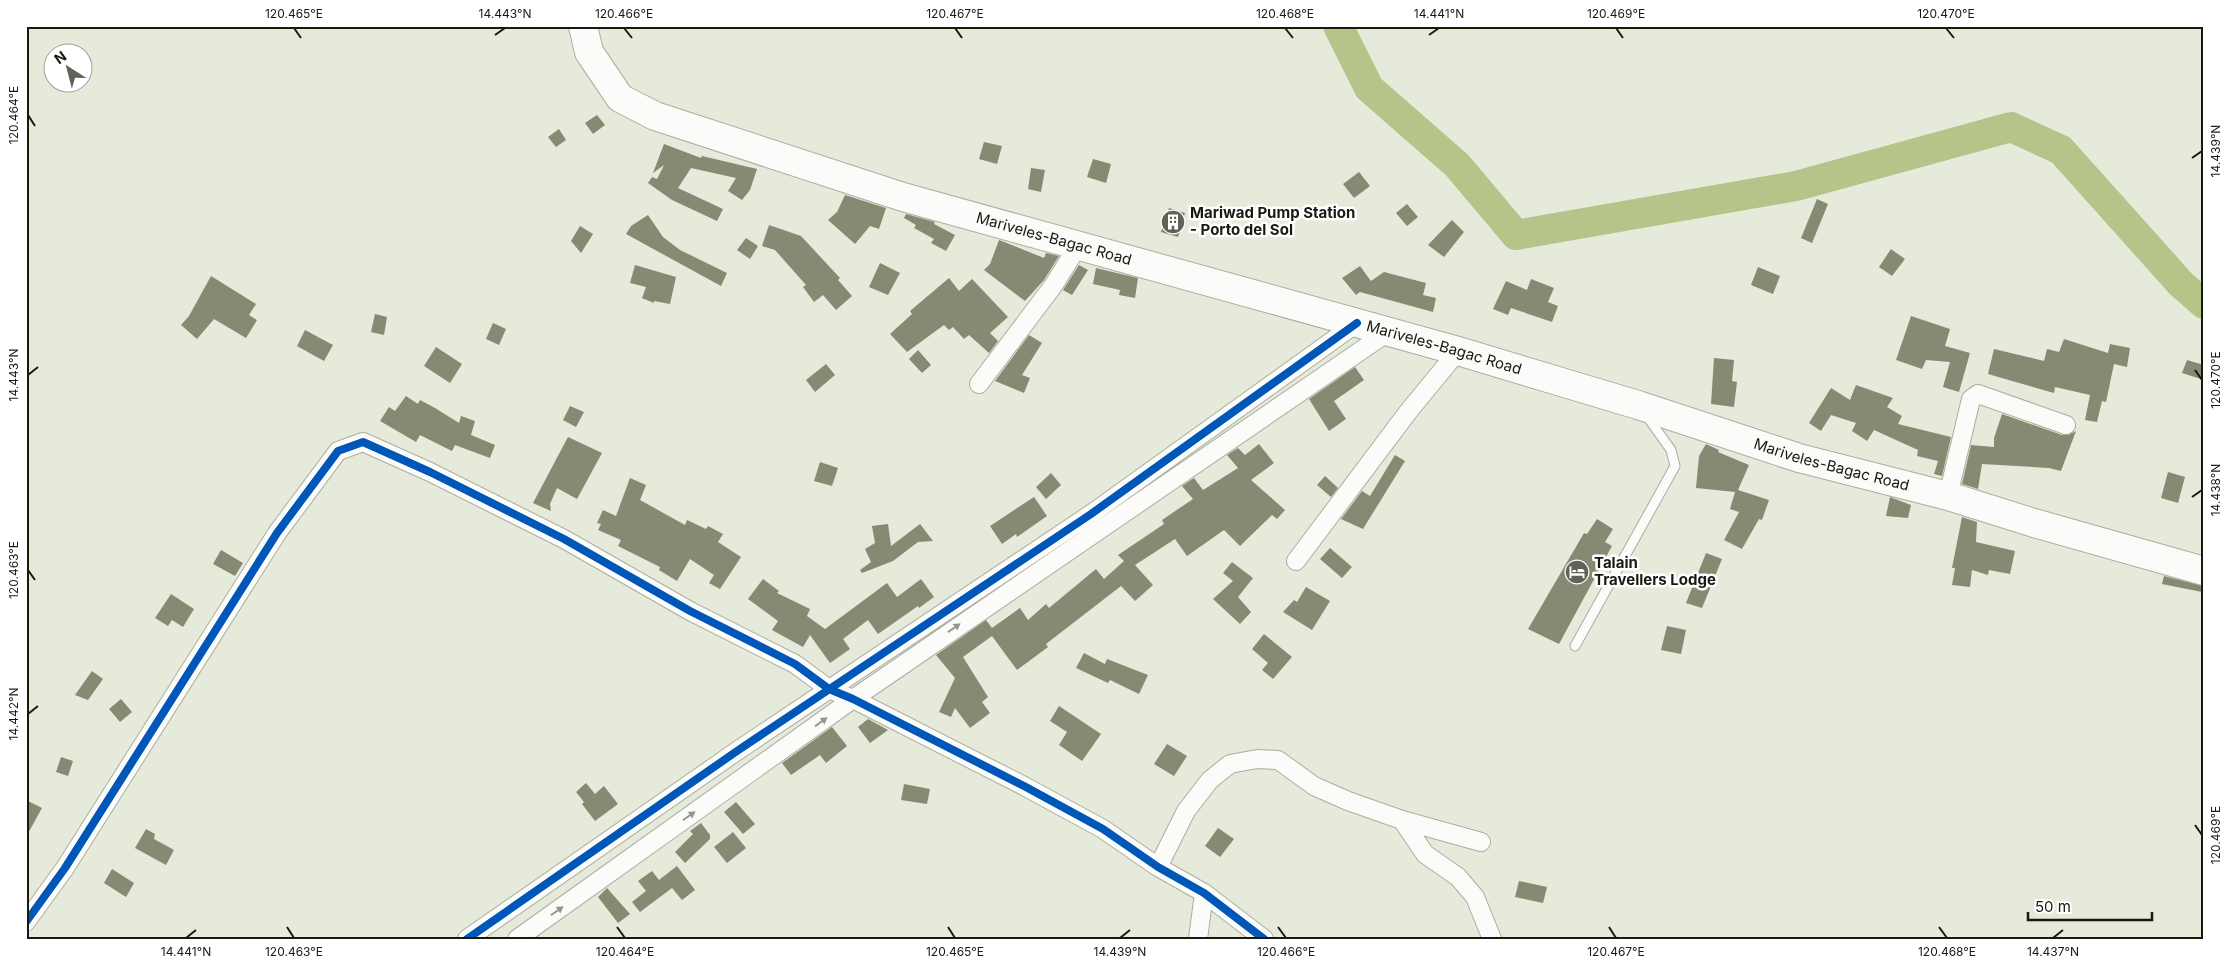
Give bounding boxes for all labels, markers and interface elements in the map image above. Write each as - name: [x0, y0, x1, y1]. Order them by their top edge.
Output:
- text: 120.465°E: [265, 6, 323, 21]
- text: 14.443°N: [479, 6, 531, 21]
- text: 120.466°E: [595, 6, 653, 21]
- text: 120.467°E: [926, 6, 984, 21]
- text: 120.468°E: [1256, 6, 1314, 21]
- text: 14.441°N: [1414, 6, 1464, 21]
- text: 120.469°E: [1587, 6, 1645, 21]
- text: 120.470°E: [1917, 6, 1975, 21]
- north arrow: [42, 42, 92, 92]
- text: N: [51, 47, 69, 67]
- text: 120.464°E: [6, 86, 21, 144]
- text: 14.439°N: [2208, 125, 2223, 177]
- place label: Mariwad Pump Station - Porto del Sol: [1190, 203, 1355, 239]
- street label: Mariveles-Bagac Road: [974, 208, 1134, 269]
- building icon: Mariwad Pump Station - Porto del Sol: [1160, 209, 1186, 235]
- street label: Mariveles-Bagac Road: [1364, 316, 1524, 379]
- text: 14.443°N: [6, 349, 21, 401]
- text: 120.470°E: [2208, 351, 2223, 409]
- street label: Mariveles-Bagac Road: [1751, 434, 1911, 495]
- text: 14.438°N: [2208, 464, 2223, 516]
- text: 120.463°E: [6, 541, 21, 599]
- place label: Talain Travellers Lodge: [1594, 553, 1716, 589]
- hotel icon: Talain Travellers Lodge: [1564, 559, 1590, 585]
- one-way arrow: [947, 623, 961, 633]
- text: 14.442°N: [6, 687, 21, 741]
- one-way arrow: [814, 716, 827, 727]
- text: 120.469°E: [2208, 806, 2223, 864]
- one-way arrow: [682, 811, 695, 822]
- scale bar: [2028, 890, 2151, 922]
- text: 50 m: [2035, 897, 2071, 916]
- one-way arrow: [550, 906, 563, 916]
- text: 14.441°N: [161, 944, 211, 959]
- text: 120.463°E: [265, 944, 323, 959]
- text: 120.464°E: [596, 944, 654, 959]
- text: 120.465°E: [926, 944, 984, 959]
- text: 14.439°N: [1094, 944, 1146, 959]
- text: 120.466°E: [1257, 944, 1315, 959]
- text: 120.467°E: [1587, 944, 1645, 959]
- text: 120.468°E: [1918, 944, 1976, 959]
- text: 14.437°N: [2027, 944, 2079, 959]

